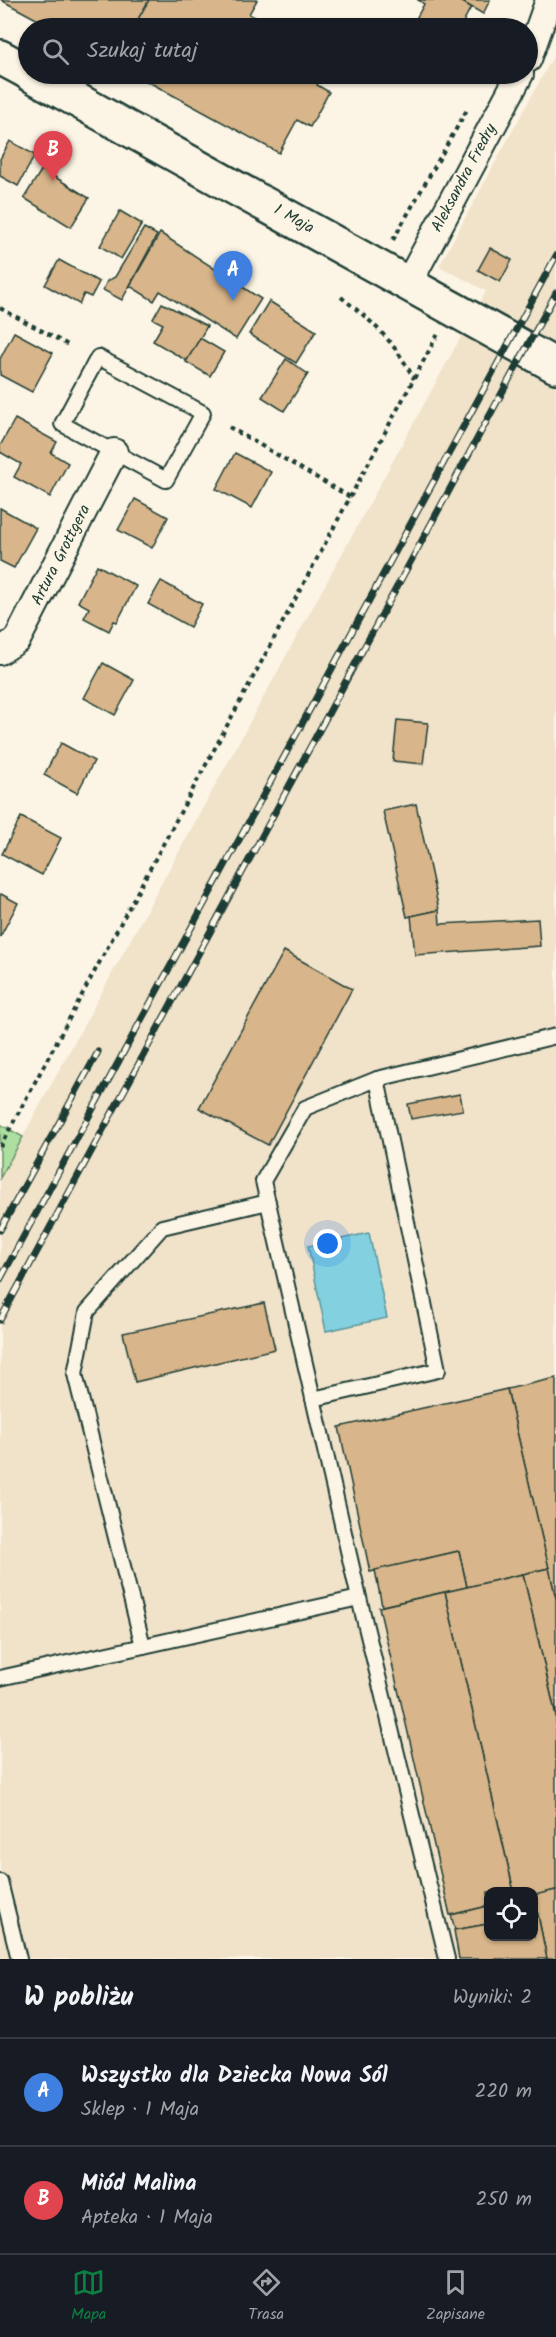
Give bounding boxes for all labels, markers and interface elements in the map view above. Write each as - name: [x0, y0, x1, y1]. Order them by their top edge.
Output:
- search box: [18, 18, 538, 84]
- text: Szukaj tutaj: [87, 34, 198, 69]
- icon: search: [39, 35, 72, 68]
- street label: Aleksandra Fredry: [425, 119, 503, 237]
- pin: B: [34, 132, 72, 181]
- street label: 1 Maja: [269, 198, 319, 240]
- pin: A: [214, 252, 252, 301]
- street label: Artura Grottgera: [25, 500, 97, 610]
- your location: [313, 1229, 342, 1258]
- map controls: [484, 1887, 538, 1941]
- button: locate: [484, 1887, 538, 1941]
- text: W pobliżu: [24, 1977, 133, 2019]
- text: Wyniki: 2: [453, 1982, 532, 2014]
- text: Wszystko dla Dziecka Nowa Sól: [81, 2059, 388, 2094]
- text: A: [37, 2076, 50, 2108]
- text: 220 m: [475, 2076, 532, 2108]
- text: Sklep · 1 Maja: [81, 2094, 199, 2126]
- text: Miód Malina: [81, 2167, 196, 2202]
- text: B: [37, 2184, 50, 2216]
- text: 250 m: [476, 2184, 532, 2216]
- text: Apteka · 1 Maja: [81, 2202, 213, 2234]
- tab: Mapa: [71, 2266, 106, 2327]
- tab: Trasa: [248, 2266, 284, 2327]
- tab: Zapisane: [426, 2266, 485, 2327]

